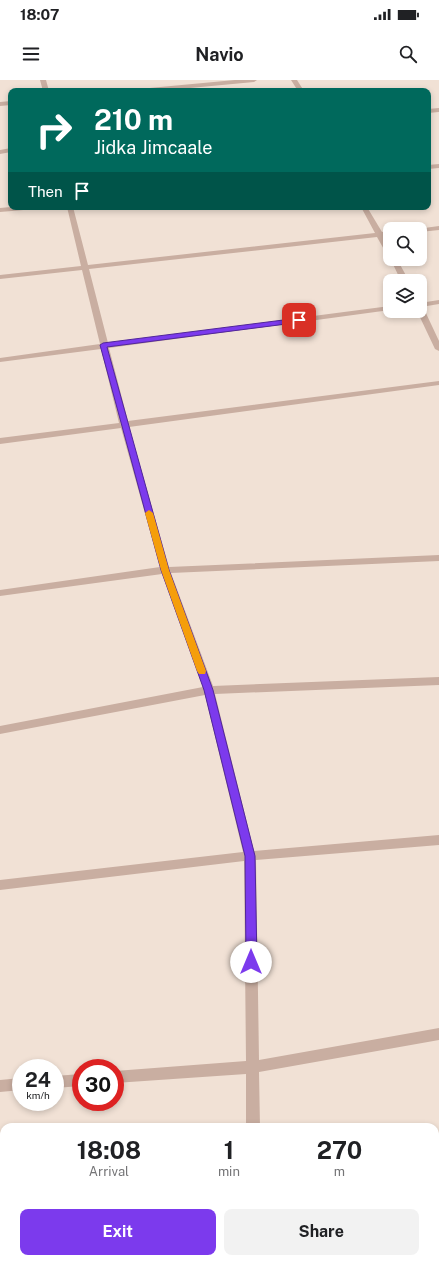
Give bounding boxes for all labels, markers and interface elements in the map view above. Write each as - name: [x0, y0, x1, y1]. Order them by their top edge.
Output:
- text: 18:07: [20, 6, 59, 23]
- icon: menu: [20, 43, 42, 65]
- icon: search: [397, 43, 419, 65]
- text: Navio: [195, 44, 244, 65]
- text: 210 m: [94, 103, 173, 136]
- icon: right: [28, 104, 80, 156]
- text: Jidka Jimcaale: [94, 137, 212, 158]
- icon: arrive: [71, 180, 93, 202]
- text: Then: [28, 183, 63, 200]
- map controls: [383, 222, 427, 318]
- button: search: [383, 222, 427, 266]
- button: layers: [383, 274, 427, 318]
- pin: [282, 303, 316, 337]
- icon: arrive: [288, 309, 310, 331]
- position arrow: [230, 941, 272, 983]
- speed limit sign: 30: [72, 1059, 124, 1111]
- text: 24: [25, 1068, 51, 1092]
- text: km/h: [26, 1089, 50, 1101]
- text: 18:08: [77, 1136, 141, 1164]
- text: 1: [224, 1136, 234, 1164]
- text: 270: [317, 1136, 362, 1164]
- text: Arrival: [89, 1164, 129, 1179]
- text: min: [218, 1164, 240, 1179]
- text: m: [334, 1164, 345, 1179]
- button: Exit: [20, 1209, 216, 1255]
- button: Share: [224, 1209, 419, 1255]

